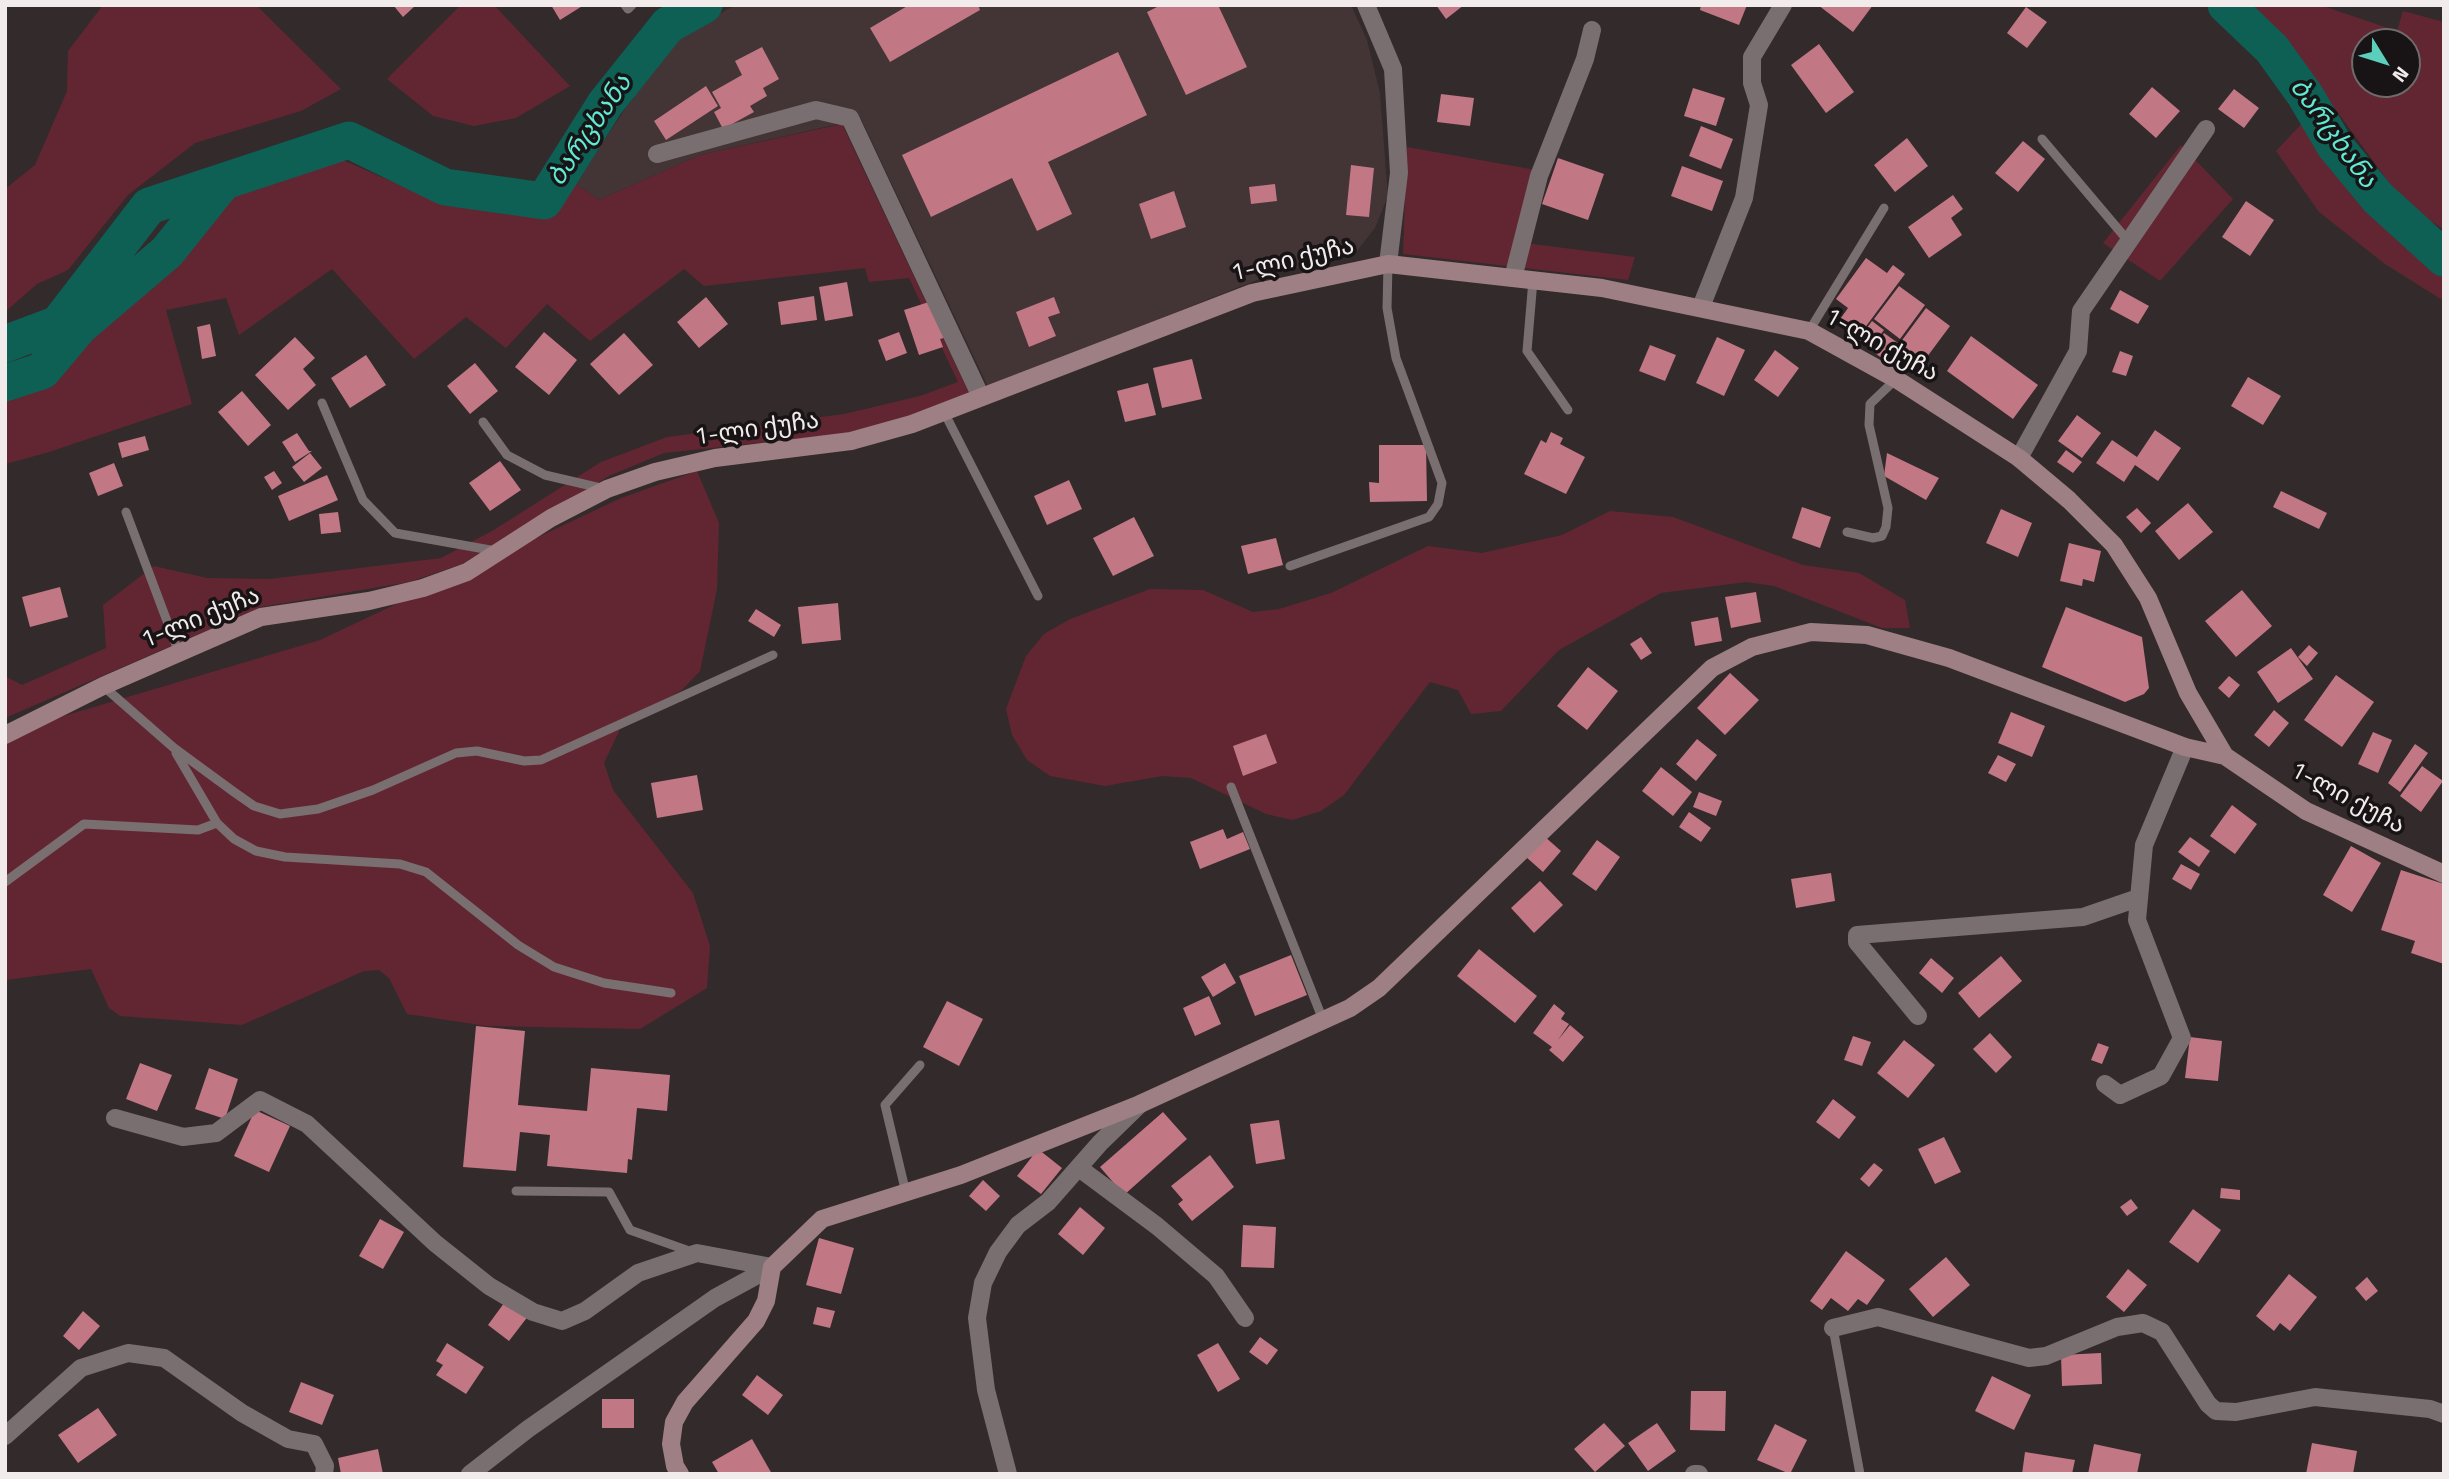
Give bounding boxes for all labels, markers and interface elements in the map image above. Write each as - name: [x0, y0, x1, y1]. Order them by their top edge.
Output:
- north arrow: [2351, 28, 2421, 98]
- text: N: [2386, 61, 2417, 89]
- water label: ბარცხანა: [542, 69, 640, 193]
- water label: ბარცხანა: [2282, 73, 2382, 195]
- street label: 1-ლი ქუჩა: [1229, 233, 1357, 289]
- street label: 1-ლი ქუჩა: [1819, 303, 1943, 389]
- street label: 1-ლი ქუჩა: [693, 407, 821, 453]
- street label: 1-ლი ქუჩა: [138, 582, 264, 656]
- street label: 1-ლი ქუჩა: [2285, 757, 2409, 841]

